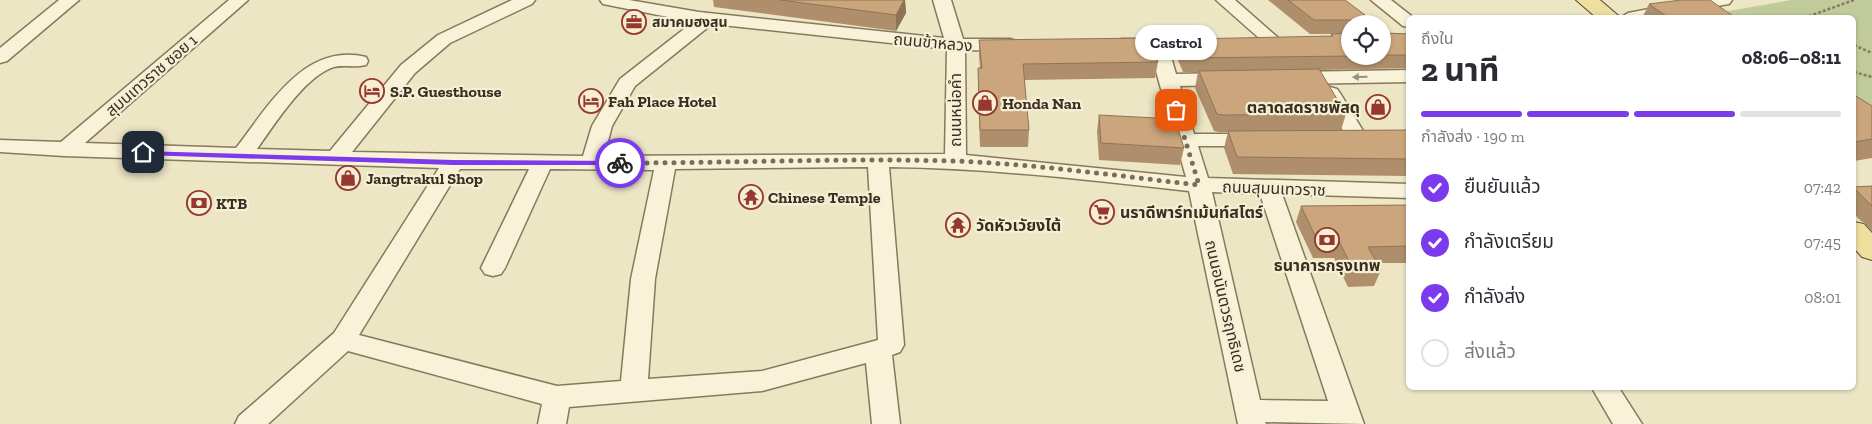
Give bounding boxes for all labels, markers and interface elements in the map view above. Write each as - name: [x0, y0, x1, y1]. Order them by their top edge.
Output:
- office icon: สมาคมฮงสุน: [621, 9, 647, 35]
- place label: สมาคมฮงสุน: [652, 14, 727, 31]
- map controls: [1341, 15, 1391, 65]
- button: locate: [1341, 15, 1391, 65]
- callout: Castrol: [1135, 25, 1217, 60]
- text: ถึงใน: [1421, 29, 1454, 48]
- street label: สุมนเทวราช ซอย 1: [102, 30, 201, 120]
- street label: ถนนข้าหลวง: [893, 30, 973, 55]
- text: Castrol: [1150, 33, 1202, 52]
- text: 08:06–08:11: [1742, 46, 1841, 69]
- text: 2 นาที: [1421, 51, 1499, 89]
- street label: ถนนหน่อคำ: [946, 73, 965, 147]
- one-way arrow: [1352, 73, 1368, 81]
- hotel icon: S.P. Guesthouse: [359, 78, 385, 104]
- place label: S.P. Guesthouse: [390, 82, 502, 101]
- hotel icon: Fah Place Hotel: [578, 88, 604, 114]
- pin: [1155, 89, 1197, 131]
- shop icon: Honda Nan: [972, 90, 998, 116]
- place label: Fah Place Hotel: [608, 92, 717, 111]
- place label: Honda Nan: [1002, 94, 1082, 113]
- shop icon: ตลาดสดราชพัสดุ: [1365, 94, 1391, 120]
- icon: bag: [1162, 96, 1190, 124]
- place label: ตลาดสดราชพัสดุ: [1247, 98, 1360, 117]
- text: กำลังส่ง · 190 m: [1421, 127, 1525, 146]
- pin: [122, 131, 164, 173]
- icon: home: [129, 138, 157, 166]
- courier: [595, 138, 645, 188]
- icon: bike: [606, 149, 634, 177]
- shop icon: Jangtrakul Shop: [335, 165, 361, 191]
- place label: Jangtrakul Shop: [366, 169, 483, 188]
- icon: check: [1421, 174, 1449, 202]
- text: ยืนยันแล้ว: [1464, 175, 1541, 198]
- street label: ถนนสุมนเทวราช: [1222, 177, 1326, 200]
- text: 07:42: [1804, 178, 1841, 197]
- temple icon: Chinese Temple: [738, 184, 764, 210]
- place label: Chinese Temple: [768, 188, 881, 207]
- bank icon: KTB: [186, 190, 212, 216]
- place label: KTB: [216, 194, 247, 213]
- supermarket icon: นราดีพาร์ทเม้นท์สโตร์: [1089, 199, 1115, 225]
- place label: นราดีพาร์ทเม้นท์สโตร์: [1120, 203, 1263, 222]
- temple icon: วัดหัวเวัยงไต้: [945, 212, 971, 238]
- place label: วัดหัวเวัยงไต้: [976, 216, 1061, 235]
- bank icon: ธนาคารกรุงเทพ: [1314, 227, 1340, 253]
- icon: check: [1421, 229, 1449, 257]
- text: กำลังเตรียม: [1464, 230, 1554, 253]
- text: 07:45: [1804, 233, 1841, 252]
- street label: ถนนอนันตวรฤทธิเดช: [1201, 238, 1250, 374]
- place label: ธนาคารกรุงเทพ: [1274, 256, 1381, 275]
- icon: check: [1421, 284, 1449, 312]
- text: กำลังส่ง: [1464, 285, 1525, 308]
- text: 08:01: [1804, 288, 1841, 307]
- text: ส่งแล้ว: [1464, 340, 1516, 363]

